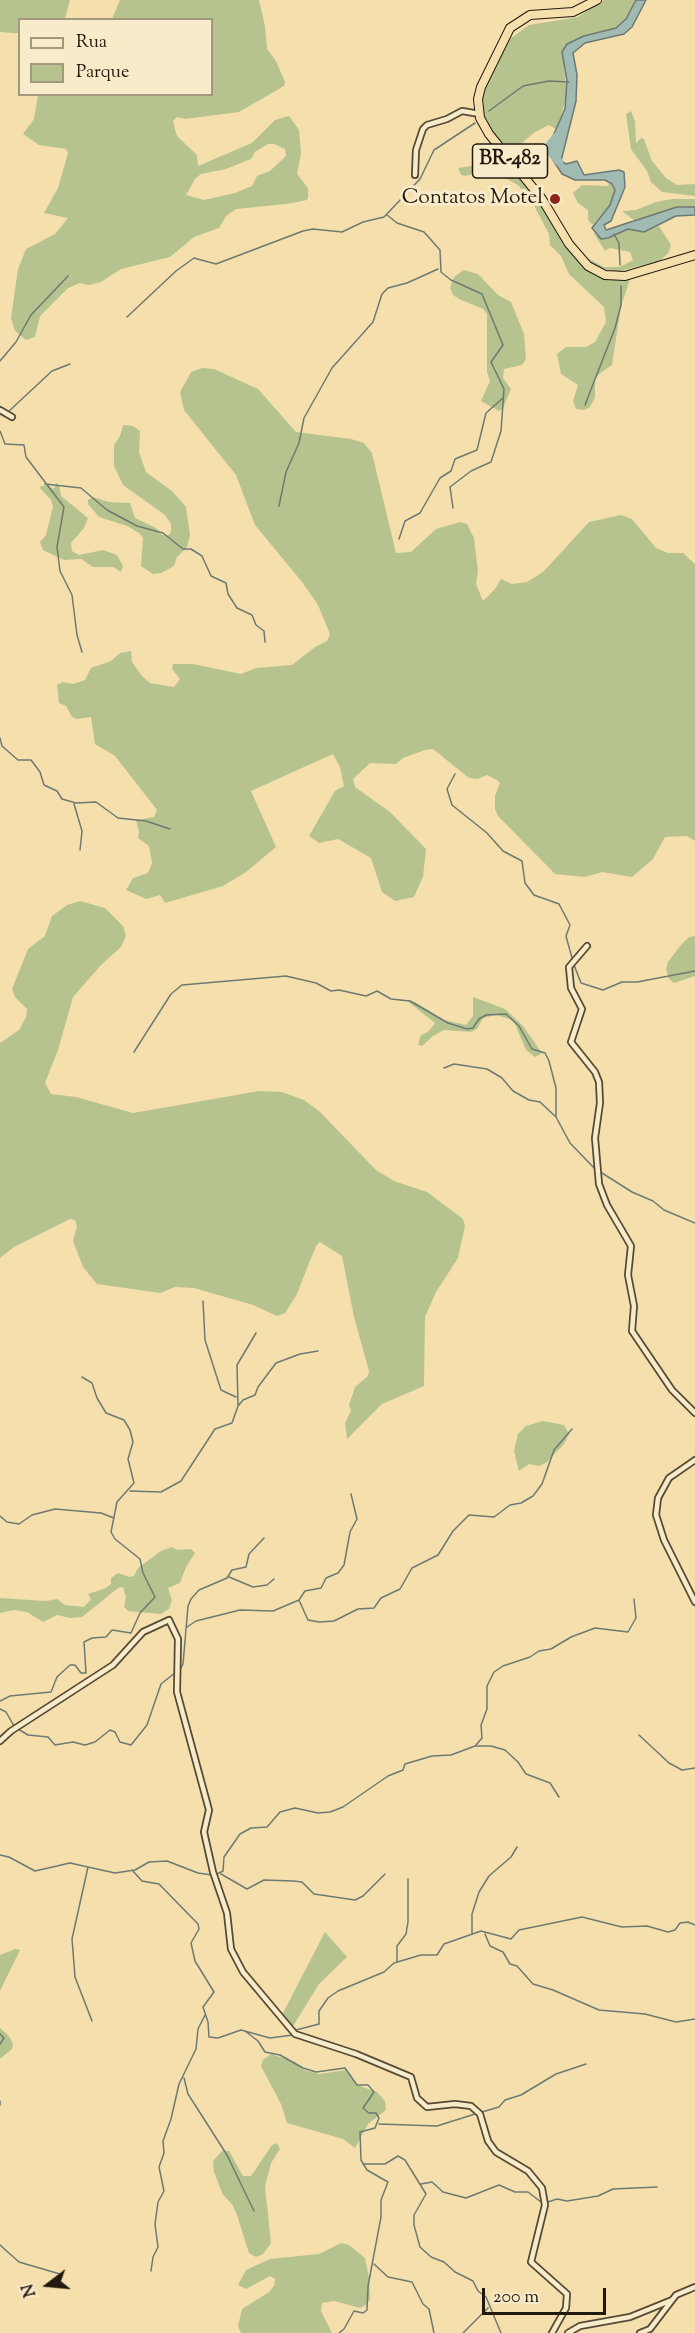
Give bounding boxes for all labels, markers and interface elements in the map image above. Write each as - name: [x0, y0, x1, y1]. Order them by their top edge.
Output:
- legend: [18, 18, 213, 96]
- text: Rua: [76, 30, 107, 56]
- text: Parque: [76, 60, 129, 86]
- road number: BR-482: [472, 144, 548, 178]
- place label: Contatos Motel: [402, 186, 543, 212]
- marker: Contatos Motel: [548, 192, 562, 206]
- north arrow: [18, 2255, 78, 2315]
- scale bar: [485, 2276, 610, 2314]
- text: N: [17, 2281, 43, 2299]
- text: 200 m: [493, 2285, 539, 2311]

